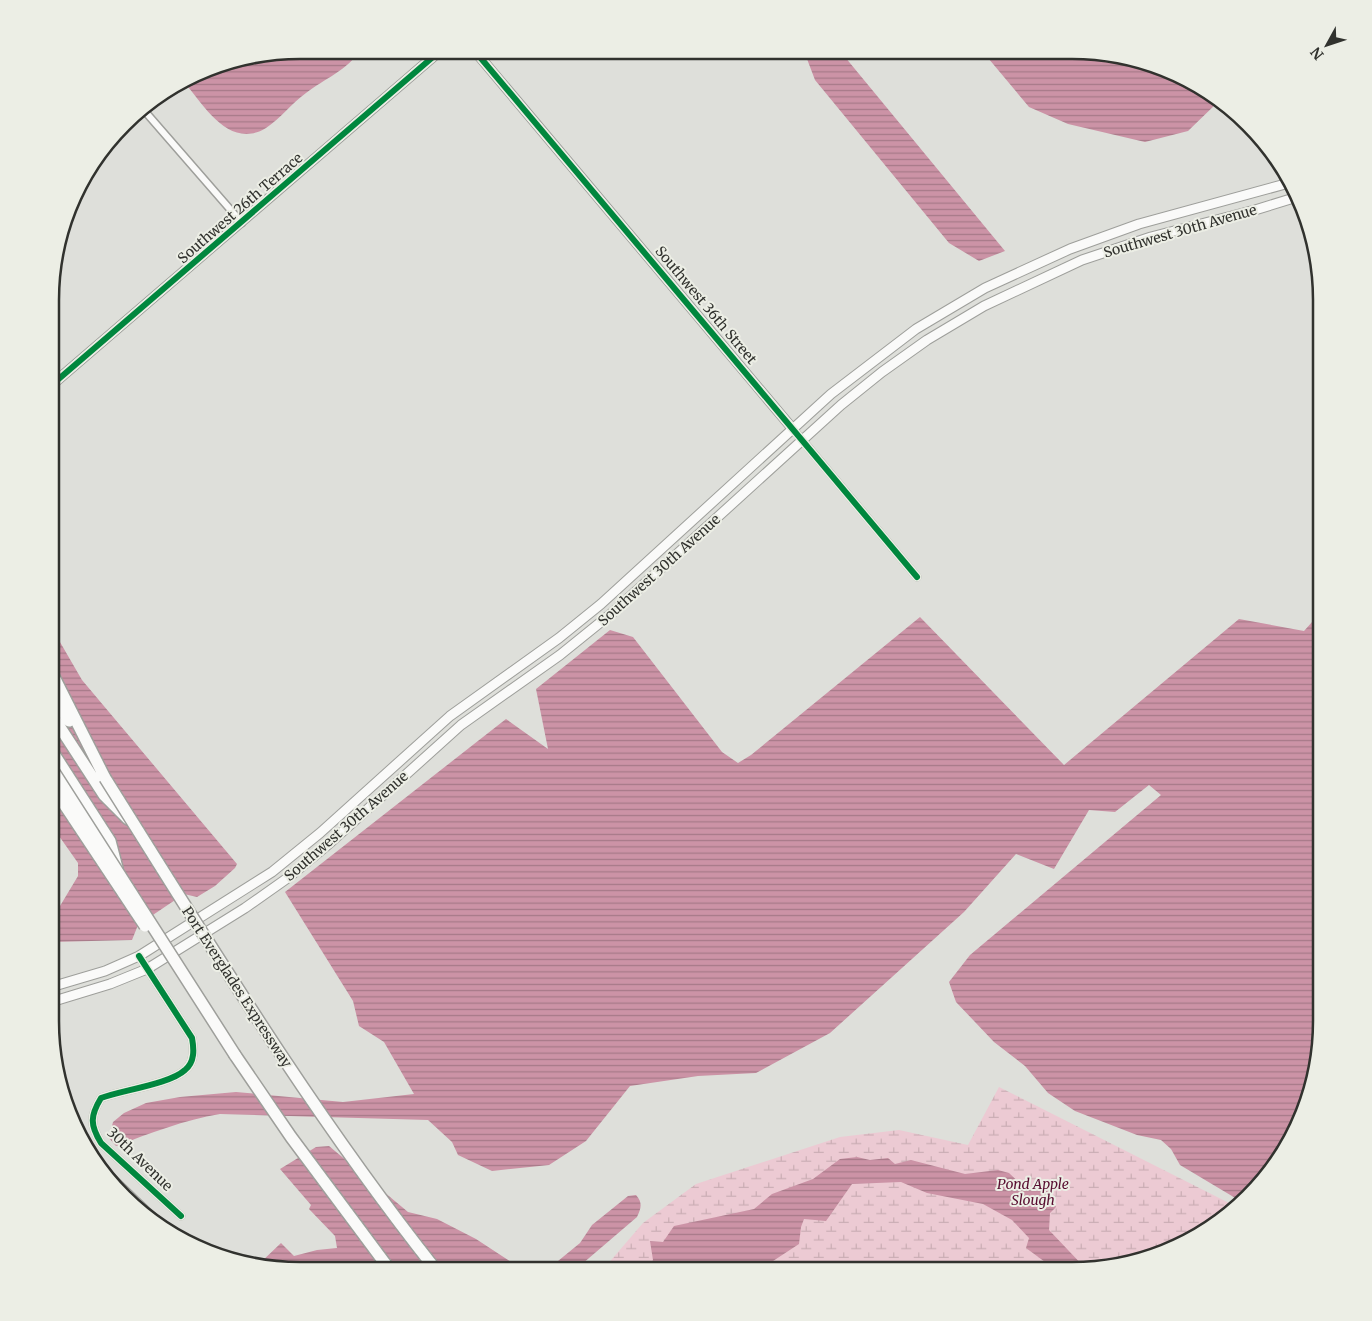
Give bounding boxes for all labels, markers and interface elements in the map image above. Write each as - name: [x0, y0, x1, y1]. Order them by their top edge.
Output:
- north arrow: [1302, 20, 1352, 70]
- text: N: [1307, 43, 1327, 63]
- street label: Southwest 26th Terrace: [174, 149, 306, 267]
- street label: Southwest 30th Avenue: [1101, 201, 1259, 261]
- street label: Southwest 36th Street: [651, 242, 761, 368]
- street label: Southwest 30th Avenue: [594, 510, 724, 630]
- street label: Southwest 30th Avenue: [280, 767, 412, 885]
- street label: Port Everglades Expressway: [178, 903, 296, 1072]
- street label: 30th Avenue: [104, 1123, 176, 1195]
- park label: Pond Apple Slough: [997, 1175, 1069, 1209]

